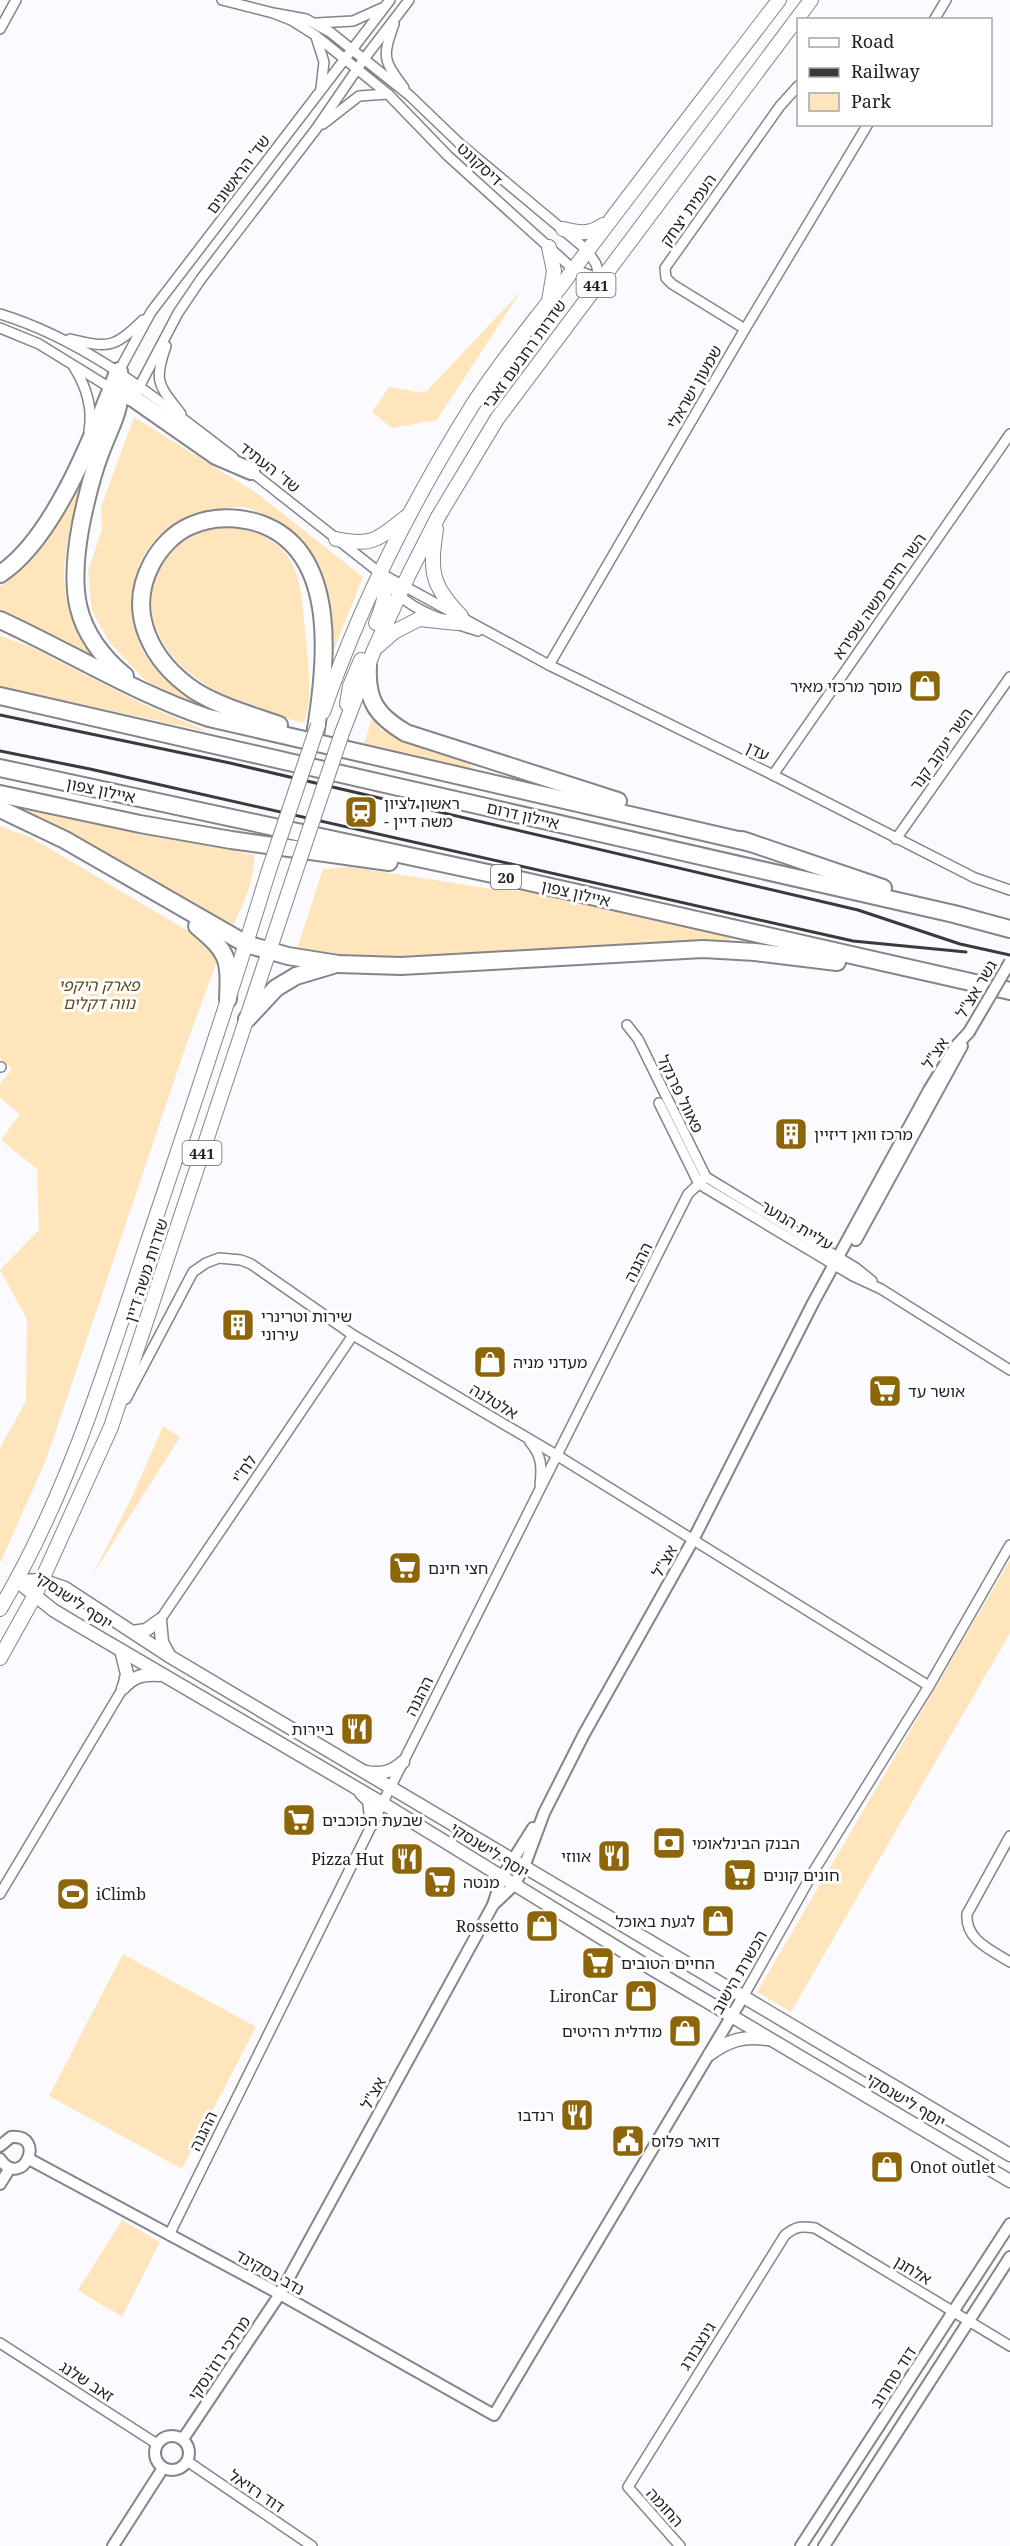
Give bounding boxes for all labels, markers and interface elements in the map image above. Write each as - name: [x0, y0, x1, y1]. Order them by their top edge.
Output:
- legend: [797, 18, 992, 126]
- text: Road: [851, 29, 894, 53]
- text: Railway: [851, 59, 921, 83]
- text: Park: [851, 89, 891, 113]
- street label: שד' הראשונים: [201, 130, 275, 218]
- street label: דיסקונט: [453, 137, 508, 191]
- street label: העמית יצחק: [655, 169, 721, 251]
- road number: 441: [576, 273, 616, 297]
- street label: שדרות רחבעם זאבי: [477, 295, 571, 413]
- street label: שמעון ישראלי: [661, 341, 727, 433]
- street label: שד' העתיד: [235, 436, 305, 498]
- street label: השר חיים משה שפירא: [827, 529, 931, 663]
- shop icon: מוסך מרכזי מאיר: [907, 668, 943, 704]
- place label: מוסך מרכזי מאיר: [790, 675, 902, 697]
- street label: השר יעקב קנר: [904, 703, 978, 795]
- street label: עדן: [743, 736, 773, 766]
- street label: איילון צפון: [64, 772, 138, 808]
- place label: ראשון לציון - משה דיין: [384, 792, 460, 832]
- station icon: ראשון לציון - משה דיין: [343, 794, 379, 830]
- street label: איילון דרום: [485, 796, 561, 834]
- road number: 20: [491, 865, 521, 889]
- street label: איילון צפון: [539, 874, 613, 912]
- street label: גשר אצ"ל: [950, 956, 1002, 1022]
- park label: פארק היקפי נווה דקלים: [58, 974, 141, 1014]
- street label: אצ"ל: [917, 1033, 953, 1073]
- street label: פאוול פרנקל: [653, 1051, 709, 1137]
- building icon: מרכז וואן דיזיין: [773, 1116, 809, 1152]
- place label: מרכז וואן דיזיין: [814, 1123, 913, 1145]
- road number: 441: [182, 1141, 222, 1165]
- street label: עליית הנוער: [757, 1195, 837, 1255]
- street label: שדרות משה דיין: [119, 1215, 173, 1325]
- street label: ההגנה: [619, 1238, 657, 1286]
- place label: שירות וטרינרי עירוני: [261, 1305, 352, 1345]
- building icon: שירות וטרינרי עירוני: [220, 1307, 256, 1343]
- shop icon: מעדני מניה: [472, 1344, 508, 1380]
- place label: מעדני מניה: [513, 1351, 587, 1373]
- supermarket icon: אושר עד: [867, 1373, 903, 1409]
- street label: אלטלנה: [466, 1378, 522, 1424]
- place label: אושר עד: [908, 1380, 965, 1402]
- street label: לח"י: [226, 1450, 262, 1488]
- street label: אצ"ל: [646, 1541, 682, 1581]
- supermarket icon: חצי חינם: [387, 1550, 423, 1586]
- place label: חצי חינם: [428, 1557, 488, 1579]
- street label: יוסף לישנסקי: [31, 1566, 117, 1634]
- street label: ההגנה: [400, 1672, 438, 1720]
- restaurant icon: ביירות: [339, 1711, 375, 1747]
- place label: ביירות: [292, 1718, 334, 1740]
- supermarket icon: שבעת הכוכבים: [281, 1802, 317, 1838]
- place label: שבעת הכוכבים: [322, 1809, 423, 1831]
- street label: יוסף לישנסקי: [446, 1817, 534, 1883]
- bank icon: הבנק הבינלאומי: [651, 1825, 687, 1861]
- place label: הבנק הבינלאומי: [692, 1832, 800, 1854]
- restaurant icon: אווזי: [596, 1838, 632, 1874]
- restaurant icon: Pizza Hut: [389, 1841, 425, 1877]
- place label: אווזי: [561, 1845, 591, 1867]
- place label: Pizza Hut: [311, 1848, 384, 1870]
- supermarket icon: חונים קונים: [722, 1857, 758, 1893]
- supermarket icon: מנטה: [422, 1864, 458, 1900]
- place label: חונים קונים: [763, 1864, 839, 1886]
- place label: מנטה: [463, 1871, 500, 1893]
- sports icon: iClimb: [55, 1876, 91, 1912]
- place label: iClimb: [96, 1883, 146, 1905]
- shop icon: לגעת באוכל: [700, 1903, 736, 1939]
- shop icon: Rossetto: [524, 1908, 560, 1944]
- place label: לגעת באוכל: [615, 1910, 695, 1932]
- place label: Rossetto: [456, 1915, 519, 1937]
- street label: הכשרת הישוב: [706, 1926, 772, 2018]
- supermarket icon: החיים הטובים: [580, 1945, 616, 1981]
- place label: החיים הטובים: [621, 1952, 715, 1974]
- shop icon: LironCar: [623, 1978, 659, 2014]
- place label: LironCar: [549, 1985, 618, 2007]
- shop icon: מודלית רהיטים: [667, 2013, 703, 2049]
- place label: מודלית רהיטים: [562, 2020, 662, 2042]
- street label: יוסף לישנסקי: [862, 2068, 950, 2132]
- street label: אצ"ל: [355, 2073, 391, 2113]
- restaurant icon: רנדבו: [559, 2097, 595, 2133]
- place label: רנדבו: [518, 2104, 554, 2126]
- street label: ההגנה: [184, 2107, 222, 2155]
- public building icon: דואר פלוס: [610, 2123, 646, 2159]
- place label: דואר פלוס: [651, 2130, 720, 2152]
- shop icon: Onot outlet: [869, 2149, 905, 2185]
- place label: Onot outlet: [910, 2156, 996, 2178]
- street label: נדב בסקינד: [232, 2244, 308, 2300]
- street label: אלחנן: [890, 2250, 936, 2290]
- street label: מרדכי רוז'נסקי: [183, 2312, 255, 2404]
- street label: גינצבורג: [674, 2318, 720, 2374]
- street label: דוד סחרוב: [865, 2342, 921, 2412]
- street label: זאב שלנג: [56, 2355, 118, 2407]
- street label: דוד רזיאל: [225, 2464, 290, 2518]
- street label: החומה: [641, 2483, 689, 2531]

